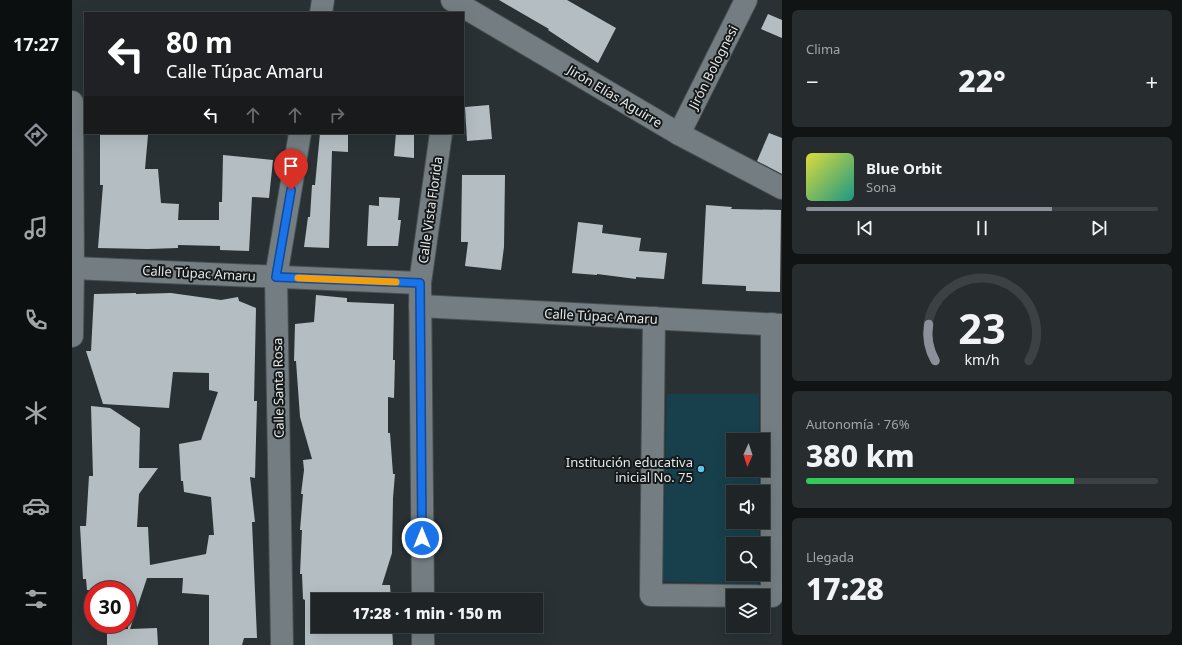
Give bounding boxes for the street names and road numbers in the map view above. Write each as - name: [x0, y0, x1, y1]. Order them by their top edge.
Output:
- street label: Jirón Bolognesi: [683, 22, 742, 114]
- street label: Jirón Elías Aguirre: [563, 60, 666, 131]
- street label: Calle Vista Florida: [414, 155, 446, 265]
- street label: Calle Túpac Amaru: [142, 261, 256, 285]
- street label: Calle Túpac Amaru: [544, 304, 658, 328]
- street label: Calle Santa Rosa: [268, 338, 288, 438]

